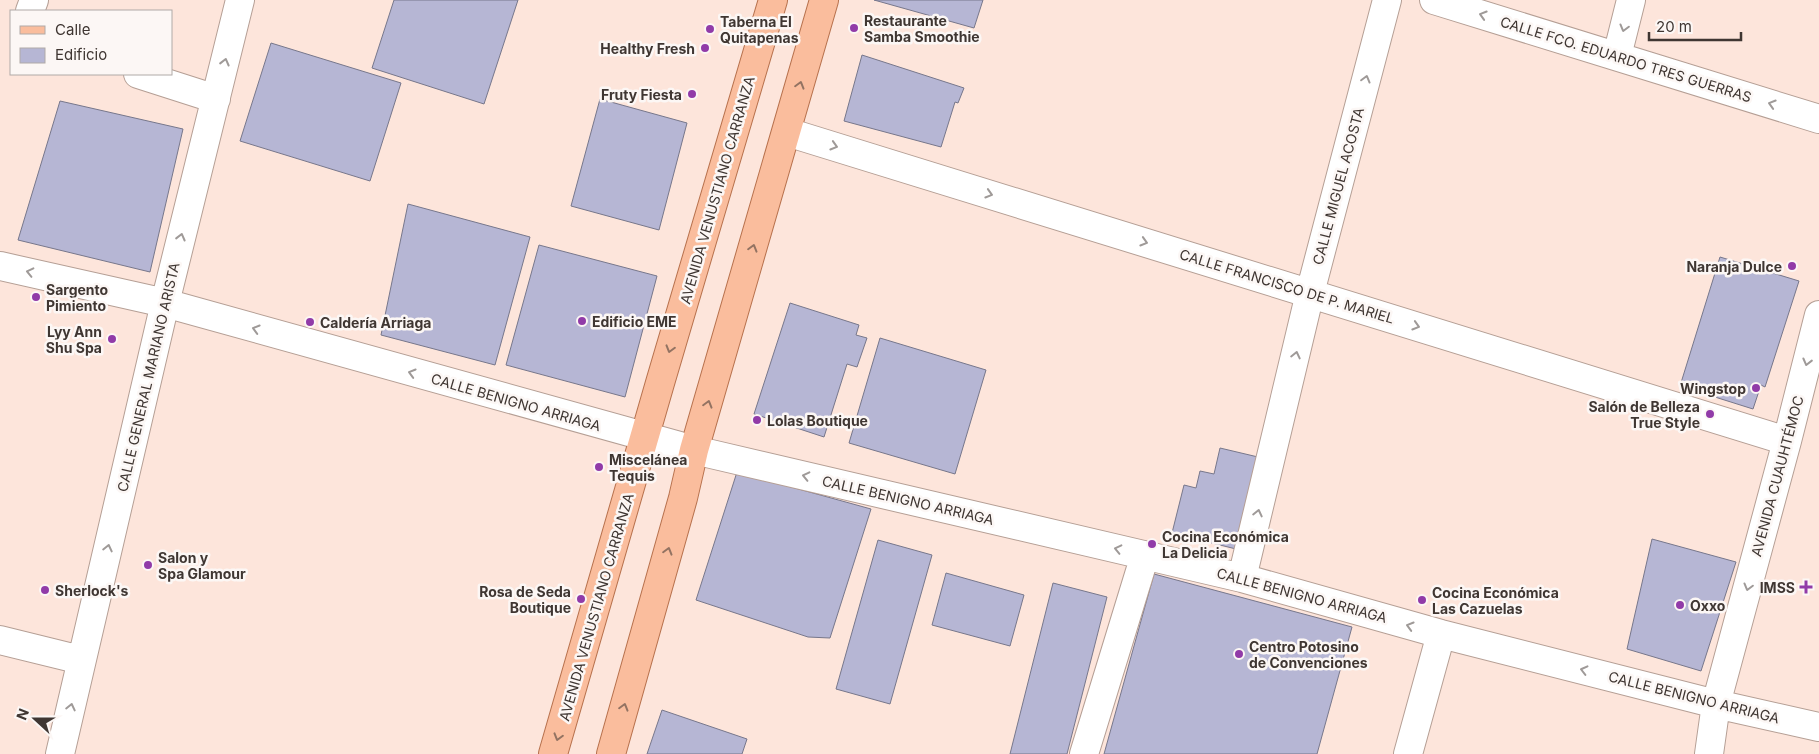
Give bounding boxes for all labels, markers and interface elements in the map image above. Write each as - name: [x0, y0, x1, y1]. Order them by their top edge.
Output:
- legend: [10, 10, 172, 75]
- scale bar: [1649, 10, 1742, 42]
- one-way arrow: [1480, 11, 1488, 21]
- place label: Restaurante Samba Smoothie: [864, 12, 980, 45]
- place label: Taberna El Quitapenas: [720, 13, 799, 46]
- street label: CALLE FCO. EDUARDO TRES GUERRAS: [1498, 13, 1754, 105]
- text: 20 m: [1656, 17, 1692, 36]
- text: Calle: [55, 20, 90, 39]
- marker: Restaurante Samba Smoothie: [848, 22, 860, 34]
- marker: Taberna El Quitapenas: [704, 23, 716, 35]
- one-way arrow: [1619, 24, 1630, 33]
- place label: Healthy Fresh: [600, 40, 695, 57]
- marker: Healthy Fresh: [699, 42, 711, 54]
- text: Edificio: [55, 45, 107, 64]
- one-way arrow: [219, 58, 230, 67]
- street label: AVENIDA VENUSTIANO CARRANZA: [676, 74, 758, 306]
- one-way arrow: [1360, 75, 1371, 83]
- one-way arrow: [794, 80, 805, 89]
- place label: Fruty Fiesta: [601, 86, 682, 103]
- marker: Fruty Fiesta: [686, 88, 698, 100]
- one-way arrow: [1769, 100, 1777, 110]
- street label: CALLE MIGUEL ACOSTA: [1309, 105, 1367, 266]
- one-way arrow: [829, 141, 837, 151]
- one-way arrow: [984, 189, 992, 199]
- one-way arrow: [175, 232, 186, 241]
- one-way arrow: [1139, 236, 1148, 246]
- one-way arrow: [748, 244, 758, 252]
- street label: CALLE FRANCISCO DE P. MARIEL: [1178, 245, 1396, 327]
- place label: Naranja Dulce: [1686, 258, 1782, 275]
- street label: CALLE GENERAL MARIANO ARISTA: [113, 260, 183, 493]
- marker: Naranja Dulce: [1786, 260, 1798, 272]
- one-way arrow: [26, 267, 35, 278]
- place label: Sargento Pimiento: [46, 281, 109, 314]
- marker: Sargento Pimiento: [30, 291, 42, 303]
- place label: Edificio EME: [592, 313, 677, 330]
- place label: Caldería Arriaga: [320, 314, 431, 331]
- marker: Edificio EME: [576, 315, 588, 327]
- marker: Caldería Arriaga: [304, 316, 316, 328]
- one-way arrow: [1412, 321, 1420, 331]
- place label: Lyy Ann Shu Spa: [46, 323, 102, 356]
- one-way arrow: [252, 324, 260, 334]
- marker: Lyy Ann Shu Spa: [106, 333, 118, 345]
- one-way arrow: [665, 344, 675, 352]
- one-way arrow: [1290, 351, 1301, 360]
- one-way arrow: [1802, 358, 1813, 367]
- one-way arrow: [408, 368, 417, 378]
- street label: CALLE BENIGNO ARRIAGA: [429, 370, 603, 434]
- place label: Wingstop: [1680, 380, 1746, 397]
- marker: Wingstop: [1750, 382, 1762, 394]
- street label: AVENIDA CUAUHTÉMOC: [1747, 394, 1807, 558]
- place label: Salón de Belleza True Style: [1588, 398, 1700, 431]
- one-way arrow: [702, 400, 712, 408]
- marker: Salón de Belleza True Style: [1704, 408, 1716, 420]
- place label: Lolas Boutique: [767, 412, 868, 429]
- marker: Lolas Boutique: [751, 414, 763, 426]
- place label: Miscelánea Tequis: [609, 451, 688, 484]
- marker: Miscelánea Tequis: [593, 461, 605, 473]
- one-way arrow: [801, 472, 810, 482]
- street label: CALLE BENIGNO ARRIAGA: [820, 472, 996, 528]
- street label: AVENIDA VENUSTIANO CARRANZA: [555, 491, 637, 723]
- one-way arrow: [1252, 509, 1263, 518]
- place label: Cocina Económica La Delicia: [1162, 528, 1289, 561]
- marker: Cocina Económica La Delicia: [1146, 538, 1158, 550]
- one-way arrow: [102, 544, 113, 553]
- one-way arrow: [1113, 544, 1122, 555]
- one-way arrow: [662, 546, 673, 555]
- place label: Salon y Spa Glamour: [158, 549, 246, 582]
- marker: Salon y Spa Glamour: [142, 559, 154, 571]
- street label: CALLE BENIGNO ARRIAGA: [1215, 564, 1389, 626]
- place label: IMSS: [1760, 579, 1795, 596]
- marker: IMSS: [1799, 580, 1813, 594]
- place label: Sherlock's: [55, 582, 129, 599]
- place label: Rosa de Seda Boutique: [479, 583, 571, 616]
- one-way arrow: [1743, 583, 1753, 591]
- marker: Sherlock's: [39, 584, 51, 596]
- place label: Cocina Económica Las Cazuelas: [1432, 584, 1559, 617]
- marker: Rosa de Seda Boutique: [575, 593, 587, 605]
- marker: Cocina Económica Las Cazuelas: [1416, 594, 1428, 606]
- place label: Oxxo: [1690, 597, 1726, 614]
- marker: Oxxo: [1674, 599, 1686, 611]
- one-way arrow: [1407, 621, 1415, 631]
- place label: Centro Potosino de Convenciones: [1249, 638, 1368, 671]
- marker: Centro Potosino de Convenciones: [1233, 648, 1245, 660]
- one-way arrow: [1581, 666, 1589, 676]
- street label: CALLE BENIGNO ARRIAGA: [1607, 667, 1782, 727]
- north arrow: [10, 694, 60, 744]
- one-way arrow: [65, 702, 76, 711]
- one-way arrow: [618, 703, 629, 711]
- text: N: [13, 706, 32, 722]
- one-way arrow: [554, 732, 564, 740]

